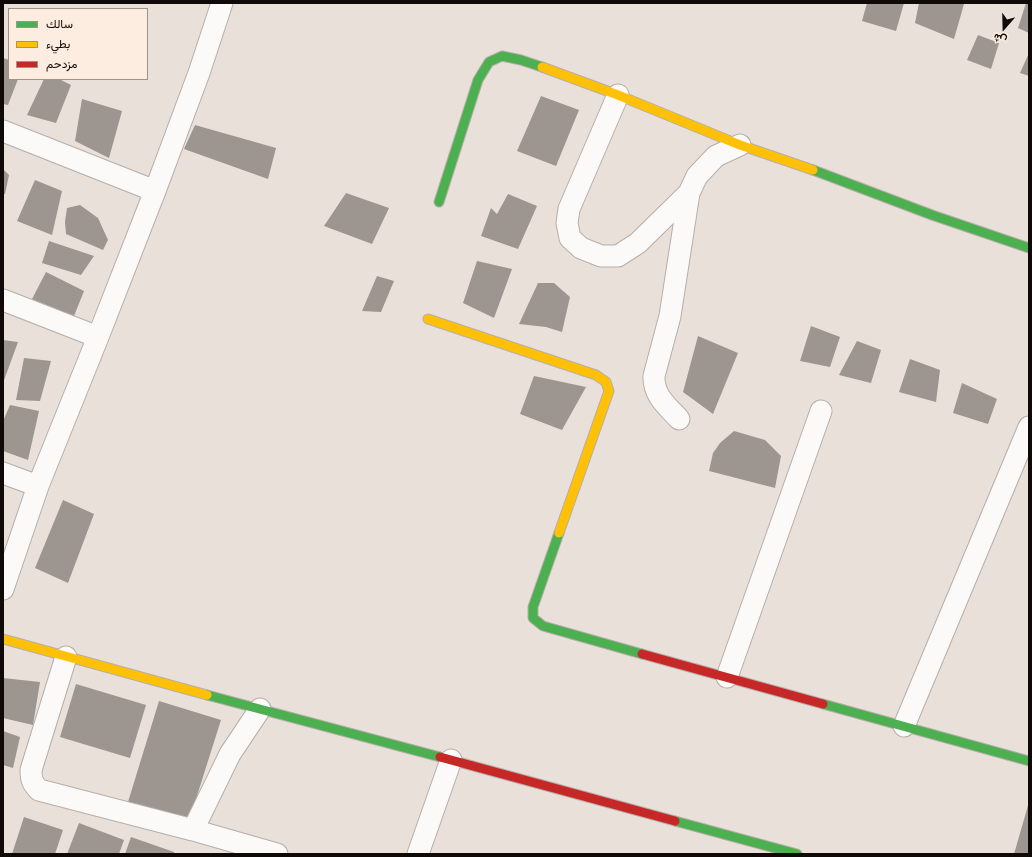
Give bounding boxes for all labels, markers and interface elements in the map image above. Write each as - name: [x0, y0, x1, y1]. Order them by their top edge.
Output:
- legend: [8, 8, 148, 80]
- north arrow: [984, 8, 1024, 48]
- text: سالك: [46, 15, 73, 32]
- text: ش: [991, 30, 1009, 49]
- text: بطيء: [46, 35, 70, 52]
- text: مزدحم: [46, 55, 77, 72]

